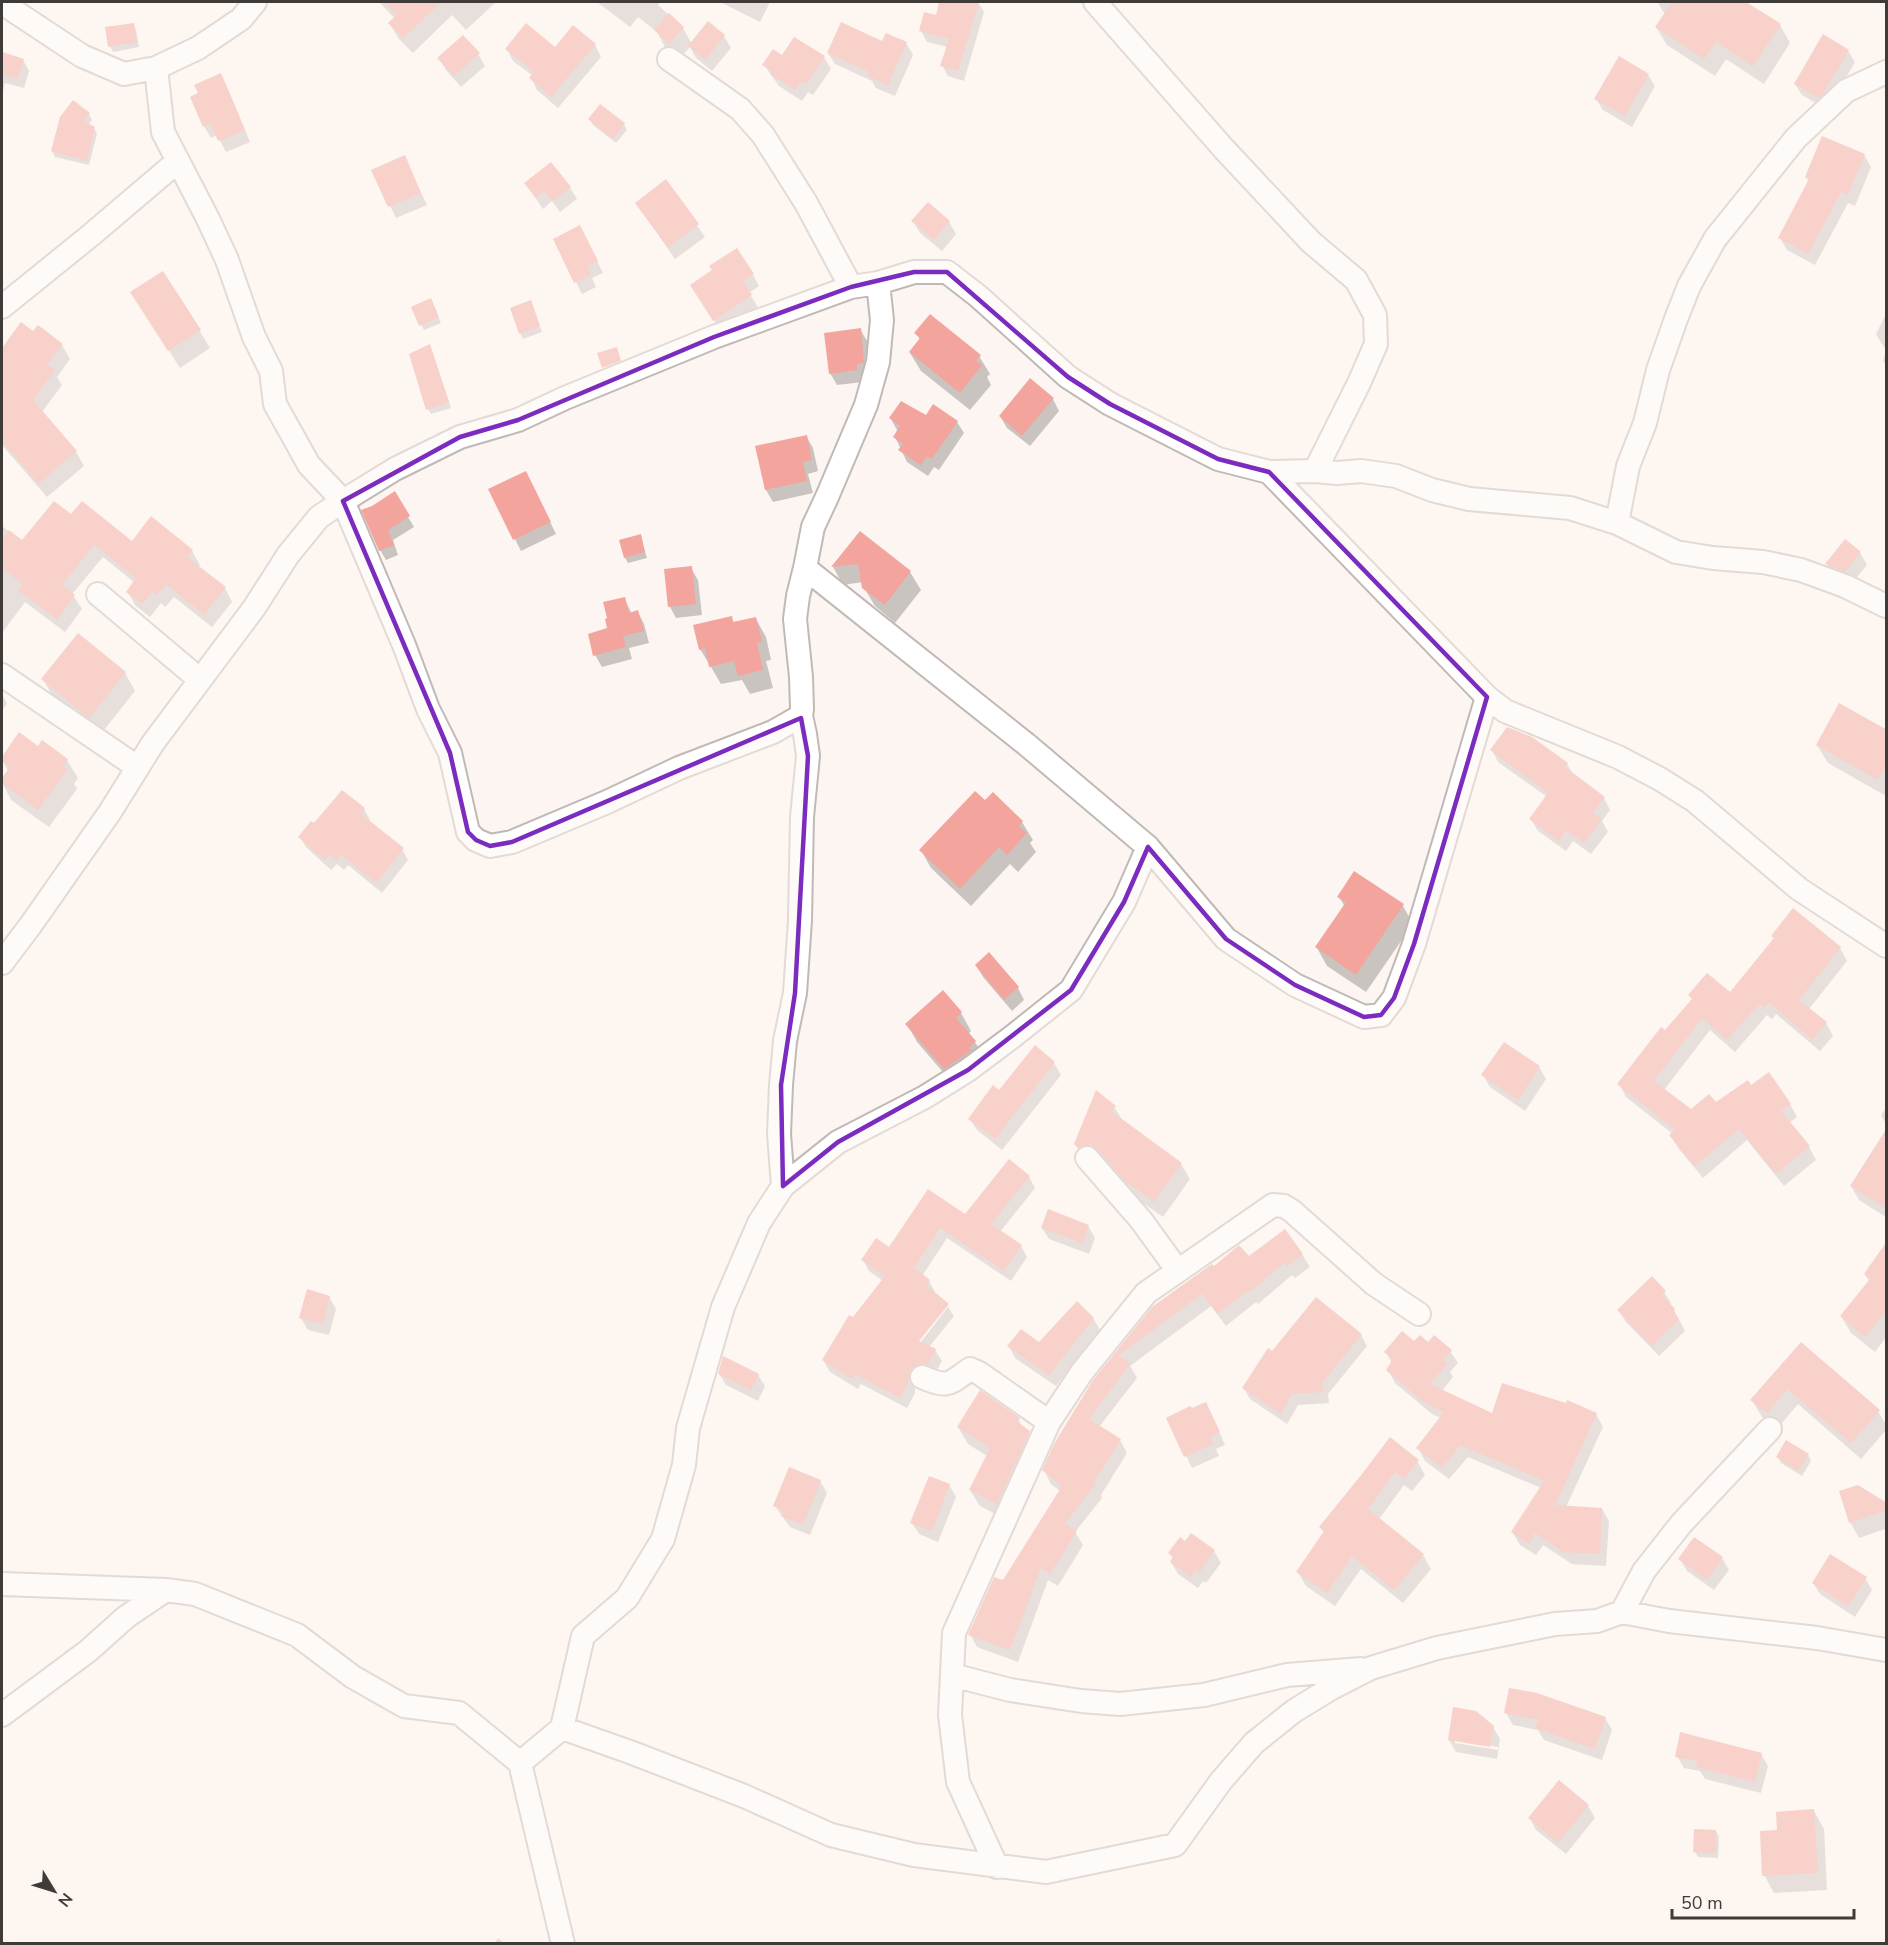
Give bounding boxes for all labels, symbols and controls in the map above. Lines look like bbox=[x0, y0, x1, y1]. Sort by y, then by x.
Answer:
north arrow bbox=[24, 1861, 84, 1921]
scale bar bbox=[1672, 1882, 1854, 1920]
text: N bbox=[53, 1888, 77, 1911]
text: 50 m bbox=[1681, 1891, 1723, 1915]

